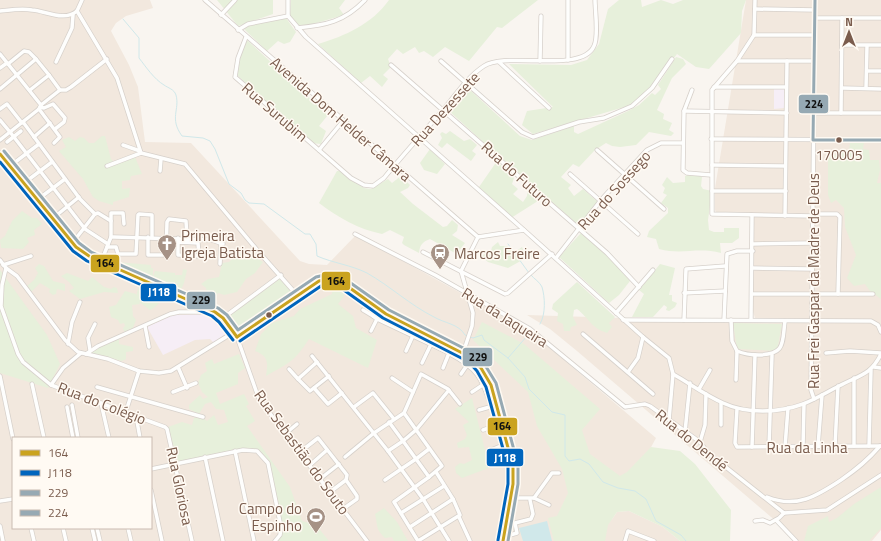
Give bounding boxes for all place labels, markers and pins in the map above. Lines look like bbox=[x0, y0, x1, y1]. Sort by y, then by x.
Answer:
marker: 170005 bbox=[834, 135, 844, 145]
place label: 170005 bbox=[815, 144, 863, 165]
place label: Primeira Igreja Batista bbox=[181, 224, 265, 264]
church icon: Primeira Igreja Batista bbox=[156, 233, 178, 261]
station icon: Marcos Freire bbox=[429, 242, 451, 270]
place label: Marcos Freire bbox=[454, 242, 540, 265]
unlabelled marker bbox=[264, 310, 274, 320]
place label: Campo do Espinho bbox=[239, 497, 302, 537]
sports icon: Campo do Espinho bbox=[305, 506, 327, 534]

